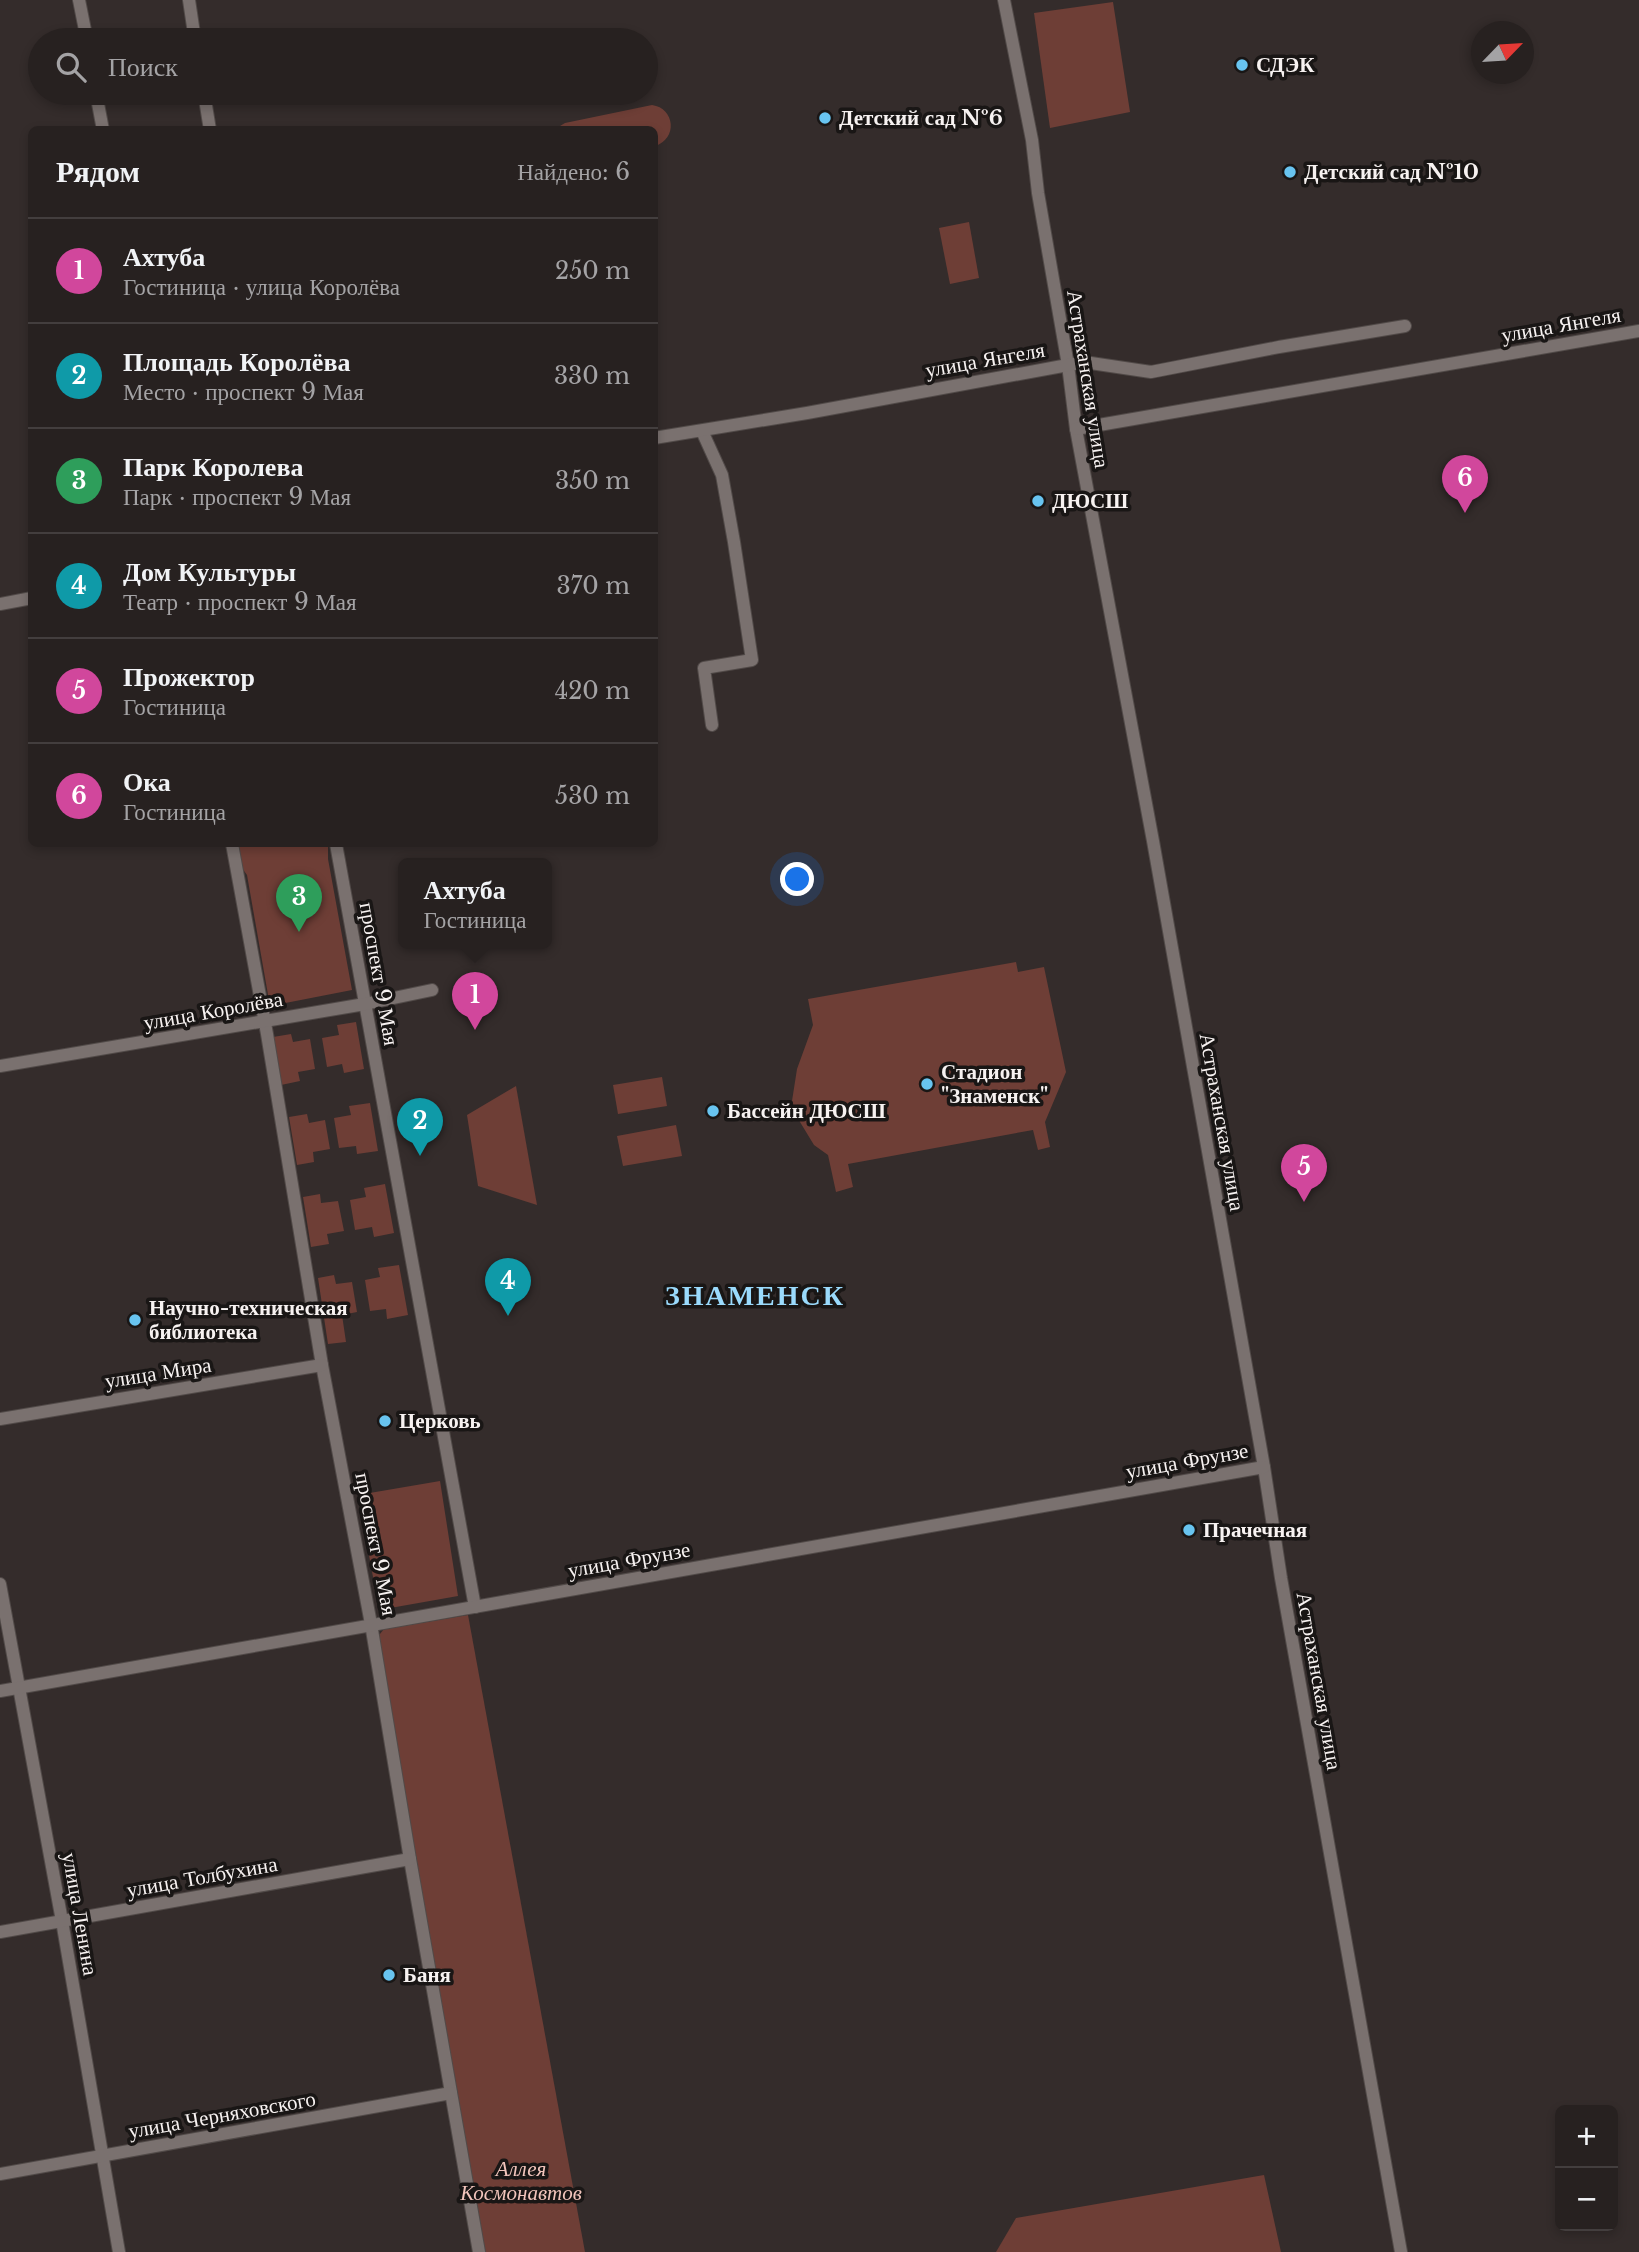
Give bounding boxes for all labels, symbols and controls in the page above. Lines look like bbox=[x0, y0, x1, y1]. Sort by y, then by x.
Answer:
north arrow bbox=[1471, 21, 1534, 84]
search box bbox=[28, 28, 658, 105]
icon: search bbox=[52, 48, 90, 86]
text: Поиск bbox=[108, 51, 178, 83]
place label: СДЭК bbox=[1256, 52, 1315, 78]
marker: СДЭК bbox=[1234, 57, 1250, 73]
place label: Детский сад №6 bbox=[839, 105, 1003, 131]
marker: Детский сад №6 bbox=[817, 110, 833, 126]
text: Рядом bbox=[56, 153, 140, 190]
text: Найдено: 6 bbox=[517, 158, 630, 186]
place label: Детский сад №10 bbox=[1304, 159, 1479, 185]
marker: Детский сад №10 bbox=[1282, 164, 1298, 180]
text: Ахтуба bbox=[123, 241, 205, 273]
text: 1 bbox=[74, 257, 84, 285]
text: 250 m bbox=[555, 257, 630, 285]
text: Гостиница · улица Королёва bbox=[123, 273, 400, 301]
street label: Астраханская улица bbox=[1061, 288, 1115, 471]
street label: улица Янгеля bbox=[1499, 302, 1623, 348]
street label: улица Янгеля bbox=[923, 337, 1047, 383]
text: Площадь Королёва bbox=[123, 346, 350, 378]
text: 2 bbox=[72, 362, 86, 390]
text: 330 m bbox=[554, 362, 630, 390]
text: Место · проспект 9 Мая bbox=[123, 378, 364, 406]
text: Парк Королева bbox=[123, 451, 303, 483]
pin: 6 bbox=[1442, 455, 1488, 513]
text: 3 bbox=[72, 467, 86, 495]
text: 350 m bbox=[555, 467, 630, 495]
text: Парк · проспект 9 Мая bbox=[123, 483, 351, 511]
place label: ДЮСШ bbox=[1052, 488, 1128, 514]
marker: ДЮСШ bbox=[1030, 493, 1046, 509]
text: Дом Культуры bbox=[123, 556, 296, 588]
text: 4 bbox=[71, 572, 87, 600]
text: 370 m bbox=[557, 572, 630, 600]
text: Театр · проспект 9 Мая bbox=[123, 588, 357, 616]
text: Прожектор bbox=[123, 661, 255, 693]
text: 5 bbox=[72, 677, 86, 705]
text: 420 m bbox=[555, 677, 630, 705]
text: Гостиница bbox=[123, 693, 226, 721]
text: Ока bbox=[123, 766, 171, 798]
text: 6 bbox=[71, 782, 87, 810]
text: 530 m bbox=[555, 782, 630, 810]
text: Гостиница bbox=[123, 798, 226, 826]
popup bbox=[398, 858, 552, 949]
your location bbox=[780, 862, 814, 896]
pin: 3 bbox=[276, 874, 322, 932]
text: Ахтуба bbox=[423, 874, 506, 906]
street label: проспект 9 Мая bbox=[354, 900, 404, 1048]
text: Гостиница bbox=[423, 906, 527, 934]
pin: 1 bbox=[452, 972, 498, 1030]
street label: улица Королёва bbox=[141, 986, 285, 1036]
street label: Астраханская улица bbox=[1194, 1031, 1251, 1214]
place label: Стадион "Знаменск" bbox=[941, 1059, 1048, 1109]
marker: Стадион "Знаменск" bbox=[919, 1076, 935, 1092]
pin: 2 bbox=[397, 1098, 443, 1156]
place label: Бассейн ДЮСШ bbox=[727, 1098, 886, 1124]
marker: Бассейн ДЮСШ bbox=[705, 1103, 721, 1119]
pin: 5 bbox=[1281, 1144, 1327, 1202]
pin: 4 bbox=[485, 1258, 531, 1316]
district label: ЗНАМЕНСК bbox=[665, 1278, 845, 1313]
place label: Научно-техническая библиотека bbox=[149, 1295, 348, 1345]
marker: Научно-техническая библиотека bbox=[127, 1312, 143, 1328]
street label: улица Мира bbox=[103, 1352, 214, 1394]
place label: Церковь bbox=[399, 1408, 481, 1434]
marker: Церковь bbox=[377, 1413, 393, 1429]
street label: улица Фрунзе bbox=[1124, 1437, 1250, 1485]
street label: проспект 9 Мая bbox=[349, 1470, 403, 1618]
place label: Прачечная bbox=[1203, 1517, 1307, 1543]
marker: Прачечная bbox=[1181, 1522, 1197, 1538]
street label: улица Фрунзе bbox=[566, 1536, 692, 1584]
street label: Астраханская улица bbox=[1291, 1590, 1348, 1773]
street label: улица Ленина bbox=[56, 1851, 104, 1978]
street label: улица Толбухина bbox=[125, 1851, 280, 1903]
place label: Баня bbox=[403, 1962, 451, 1988]
marker: Баня bbox=[381, 1967, 397, 1983]
street label: улица Черняховского bbox=[126, 2086, 318, 2144]
map controls bbox=[1555, 2105, 1618, 2231]
button: + bbox=[1555, 2105, 1618, 2168]
park label: Аллея Космонавтов bbox=[459, 2156, 582, 2206]
button: − bbox=[1555, 2168, 1618, 2231]

